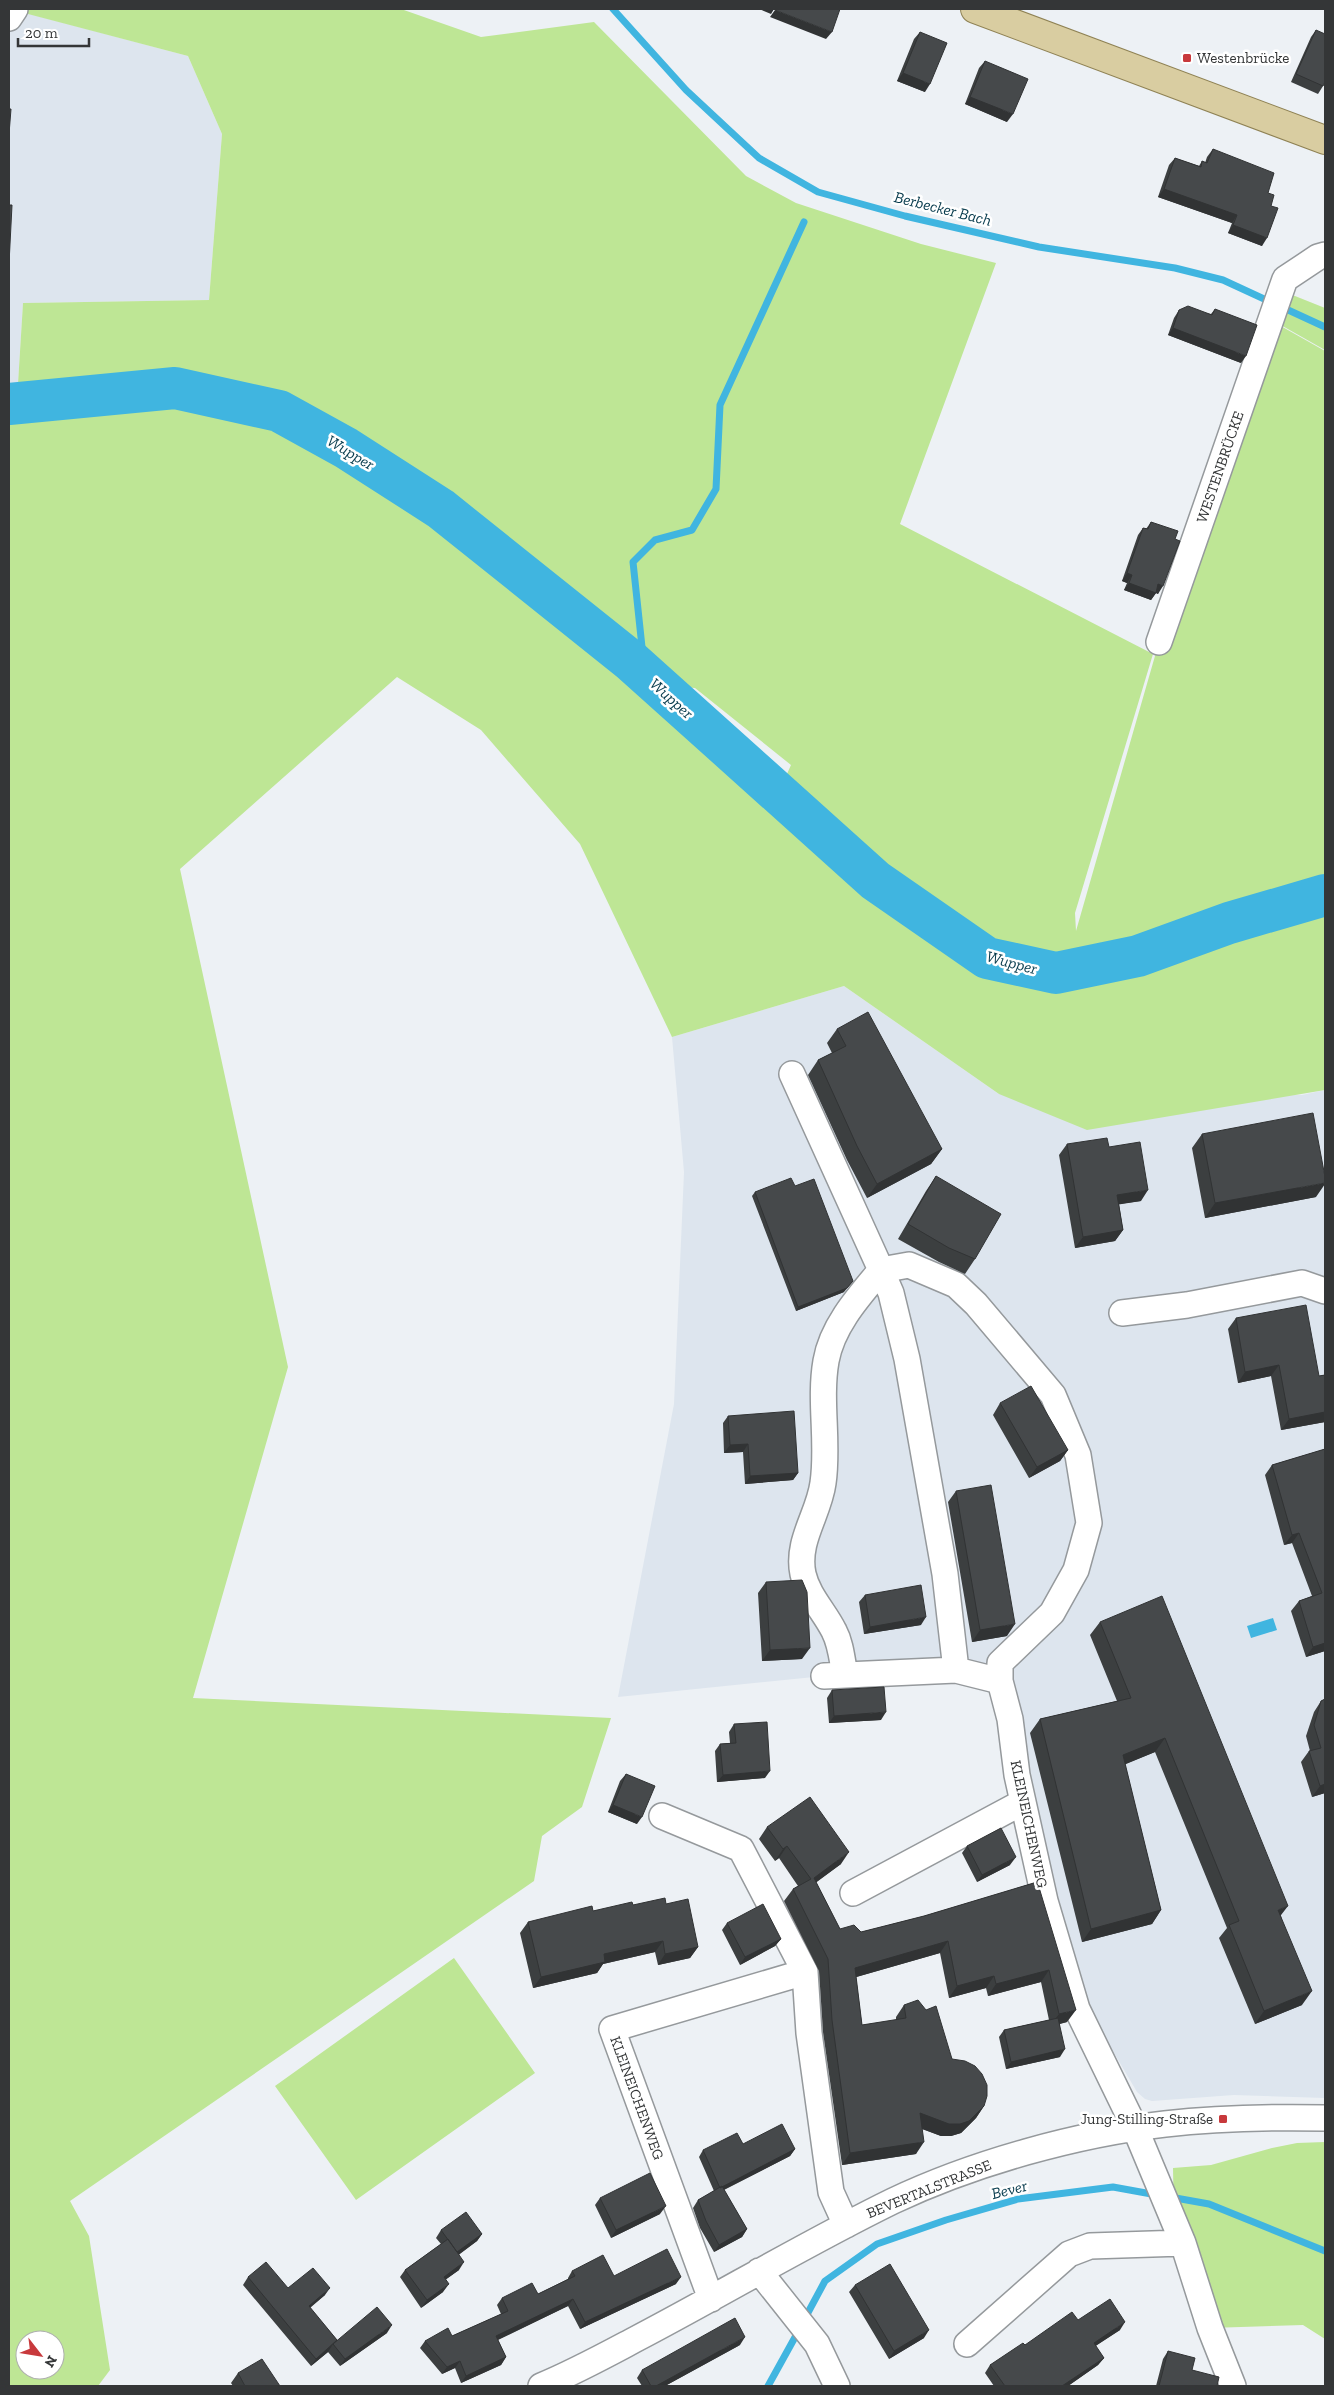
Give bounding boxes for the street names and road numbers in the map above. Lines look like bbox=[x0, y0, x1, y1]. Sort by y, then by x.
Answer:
street label: WESTENBRÜCKE bbox=[1192, 409, 1248, 525]
street label: KLEINEICHENWEG bbox=[1007, 1758, 1051, 1890]
street label: KLEINEICHENWEG bbox=[606, 2034, 668, 2162]
street label: BEVERTALSTRASSE bbox=[864, 2156, 994, 2222]

